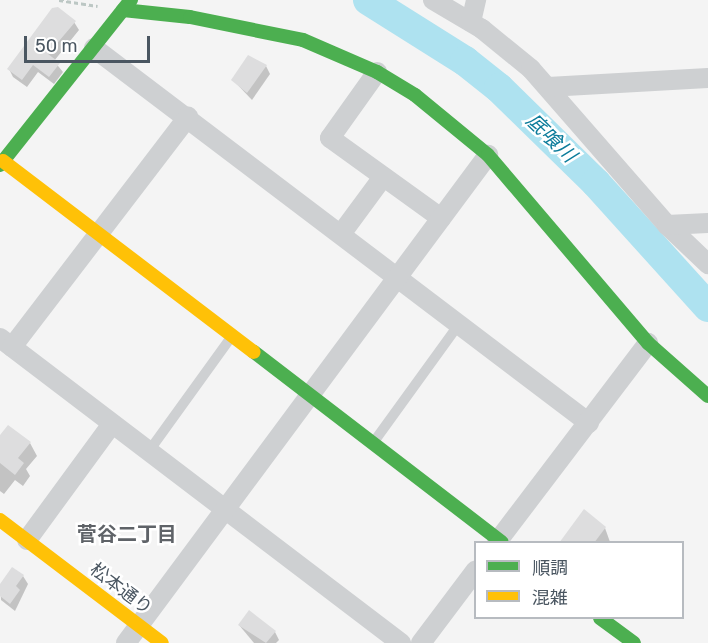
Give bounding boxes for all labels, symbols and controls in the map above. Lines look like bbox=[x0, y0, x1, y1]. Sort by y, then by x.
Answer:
scale bar bbox=[27, 24, 153, 62]
text: 50 m bbox=[35, 35, 78, 57]
water label: 底喰川 bbox=[521, 109, 581, 167]
district label: 菅谷二丁目 bbox=[77, 522, 177, 546]
legend bbox=[474, 541, 684, 619]
text: 順調 bbox=[532, 557, 568, 579]
street label: 松本通り bbox=[86, 559, 156, 619]
text: 混雑 bbox=[532, 587, 568, 609]

